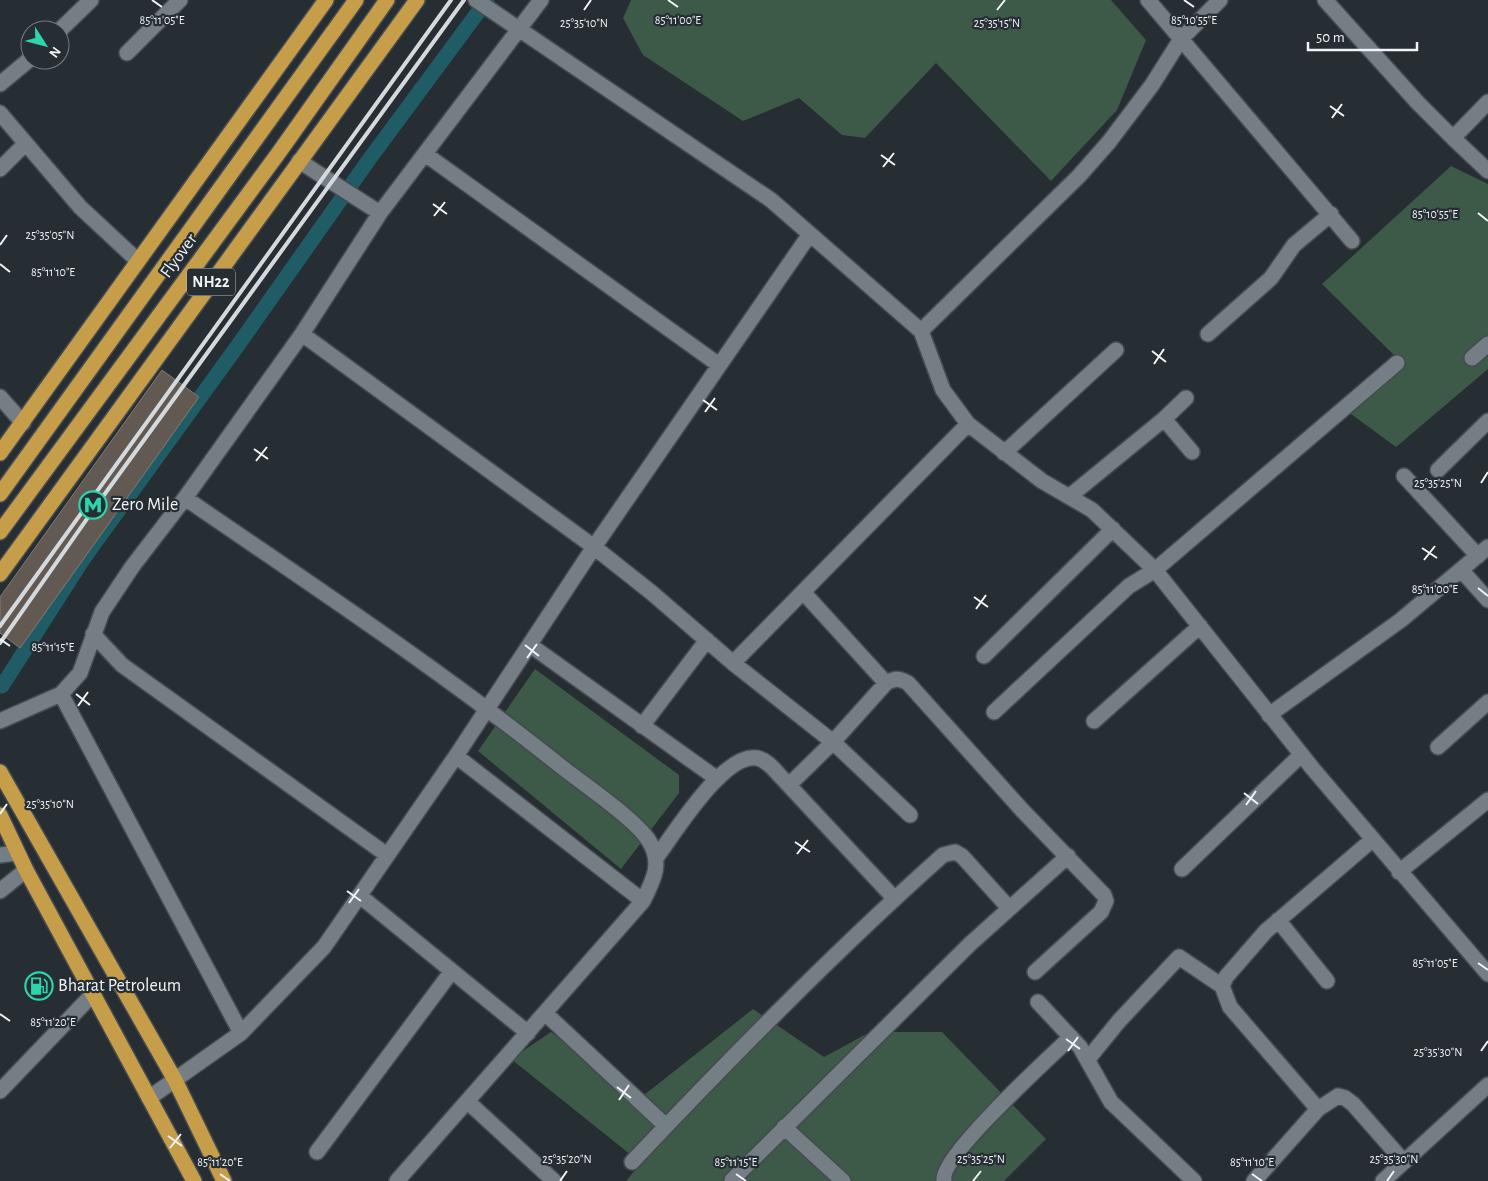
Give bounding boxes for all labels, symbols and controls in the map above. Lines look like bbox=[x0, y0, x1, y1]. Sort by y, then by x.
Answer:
text: 85°11'05"E bbox=[140, 14, 185, 26]
text: 85°11'00"E bbox=[655, 14, 701, 26]
text: 85°10'55"E bbox=[1171, 14, 1217, 26]
text: 25°35'10"N bbox=[560, 17, 608, 29]
text: 25°35'15"N bbox=[974, 17, 1020, 29]
north arrow bbox=[20, 20, 70, 70]
scale bar bbox=[1308, 20, 1417, 52]
text: 50 m bbox=[1316, 30, 1345, 45]
text: N bbox=[46, 44, 63, 60]
text: 85°10'55"E bbox=[1412, 208, 1458, 220]
text: 25°35'05"N bbox=[26, 229, 74, 241]
street label: Flyover bbox=[157, 230, 201, 281]
text: 85°11'10"E bbox=[31, 266, 75, 278]
road number: NH22 bbox=[187, 268, 235, 296]
text: 25°35'25"N bbox=[1414, 477, 1462, 489]
metro station icon: Zero Mile bbox=[78, 490, 108, 520]
place label: Zero Mile bbox=[112, 496, 178, 514]
text: 85°11'00"E bbox=[1412, 583, 1458, 595]
text: 85°11'15"E bbox=[32, 641, 75, 653]
text: 25°35'10"N bbox=[26, 798, 74, 810]
text: 85°11'05"E bbox=[1413, 957, 1458, 969]
fuel station icon: Bharat Petroleum bbox=[24, 971, 54, 1001]
place label: Bharat Petroleum bbox=[58, 977, 181, 995]
text: 85°11'20"E bbox=[30, 1016, 76, 1028]
text: 25°35'30"N bbox=[1414, 1046, 1462, 1058]
text: 25°35'20"N bbox=[542, 1153, 592, 1165]
text: 25°35'25"N bbox=[957, 1153, 1005, 1165]
text: 25°35'30"N bbox=[1370, 1153, 1418, 1165]
text: 85°11'20"E bbox=[197, 1156, 243, 1168]
text: 85°11'15"E bbox=[715, 1156, 758, 1168]
text: 85°11'10"E bbox=[1230, 1156, 1274, 1168]

